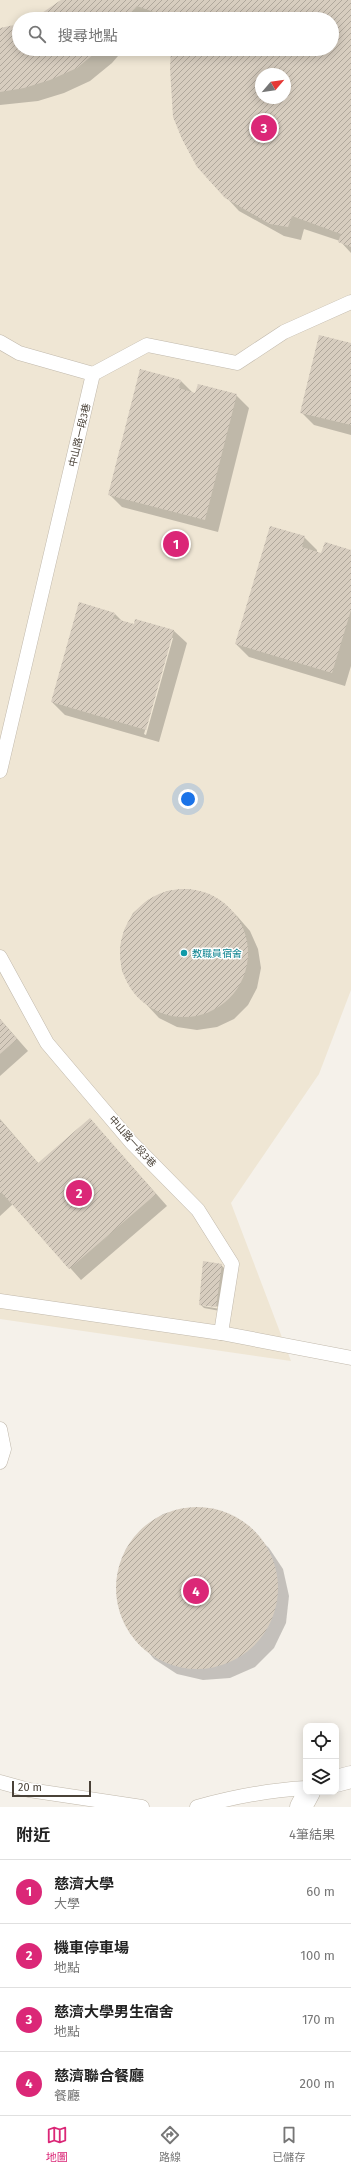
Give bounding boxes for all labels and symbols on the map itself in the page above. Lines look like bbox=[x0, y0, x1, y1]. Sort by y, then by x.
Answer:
north arrow bbox=[255, 68, 291, 104]
pin: 3 bbox=[251, 113, 277, 143]
street label: 中山路一段3巷 bbox=[67, 402, 93, 468]
pin: 1 bbox=[163, 529, 189, 559]
your location bbox=[178, 789, 198, 809]
marker: 教職員宿舍 bbox=[179, 948, 189, 958]
place label: 教職員宿舍 bbox=[192, 948, 242, 960]
street label: 中山路一段3巷 bbox=[106, 1114, 158, 1170]
pin: 2 bbox=[66, 1178, 92, 1208]
pin: 4 bbox=[183, 1576, 209, 1606]
scale bar bbox=[12, 1779, 91, 1798]

